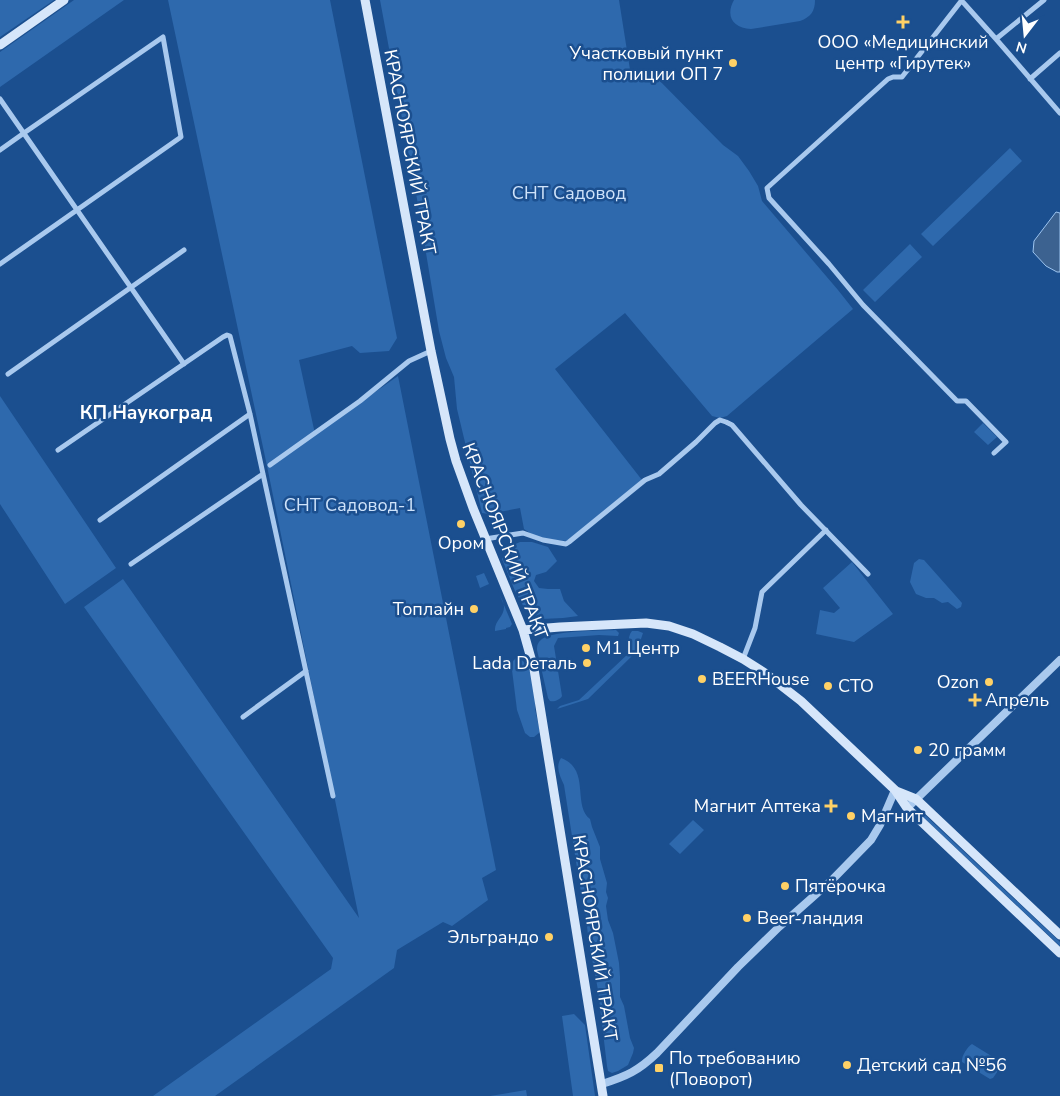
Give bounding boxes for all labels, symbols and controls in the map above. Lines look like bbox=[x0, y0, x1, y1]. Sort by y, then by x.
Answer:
north arrow bbox=[1000, 10, 1050, 60]
marker: ООО «Медицинский центр «Гирутек» bbox=[896, 15, 910, 29]
place label: ООО «Медицинский центр «Гирутек» bbox=[817, 30, 989, 75]
text: N bbox=[1014, 36, 1029, 58]
place label: Участковый пункт полиции ОП 7 bbox=[569, 41, 723, 86]
street label: КРАСНОЯРСКИЙ ТРАКТ bbox=[378, 47, 442, 257]
marker: Участковый пункт полиции ОП 7 bbox=[727, 57, 739, 69]
park label: СНТ Садовод bbox=[512, 181, 627, 205]
district label: КП Наукоград bbox=[80, 400, 213, 426]
street label: КРАСНОЯРСКИЙ ТРАКТ bbox=[456, 439, 554, 643]
park label: СНТ Садовод-1 bbox=[284, 493, 416, 517]
marker: Ором bbox=[455, 518, 467, 530]
place label: Ором bbox=[438, 531, 484, 555]
place label: Топлайн bbox=[393, 597, 464, 621]
marker: Топлайн bbox=[468, 603, 480, 615]
place label: М1 Центр bbox=[596, 636, 680, 660]
marker: М1 Центр bbox=[580, 642, 592, 654]
place label: Lada Dеталь bbox=[472, 651, 577, 675]
marker: Lada Dеталь bbox=[581, 657, 593, 669]
place label: BEERHouse bbox=[712, 667, 809, 691]
place label: Ozon bbox=[937, 670, 979, 694]
marker: BEERHouse bbox=[696, 673, 708, 685]
place label: СТО bbox=[838, 674, 874, 698]
marker: Ozon bbox=[983, 676, 995, 688]
marker: СТО bbox=[822, 680, 834, 692]
place label: Апрель bbox=[985, 688, 1049, 712]
marker: Апрель bbox=[969, 694, 981, 706]
place label: 20 грамм bbox=[928, 738, 1006, 762]
marker: 20 грамм bbox=[912, 744, 924, 756]
place label: Магнит Аптека bbox=[694, 794, 821, 818]
marker: Магнит Аптека bbox=[825, 800, 837, 812]
place label: Магнит bbox=[861, 804, 923, 828]
marker: Магнит bbox=[845, 810, 857, 822]
street label: КРАСНОЯРСКИЙ ТРАКТ bbox=[567, 833, 623, 1043]
place label: Пятёрочка bbox=[795, 874, 886, 898]
marker: Пятёрочка bbox=[779, 880, 791, 892]
place label: Beer-ландия bbox=[757, 906, 863, 930]
marker: Beer-ландия bbox=[741, 912, 753, 924]
place label: Эльграндо bbox=[447, 925, 539, 949]
marker: Эльграндо bbox=[543, 931, 555, 943]
place label: По требованию (Поворот) bbox=[669, 1046, 801, 1091]
place label: Детский сад №56 bbox=[857, 1053, 1007, 1077]
marker: Детский сад №56 bbox=[841, 1059, 853, 1071]
marker: По требованию (Поворот) bbox=[653, 1062, 665, 1074]

